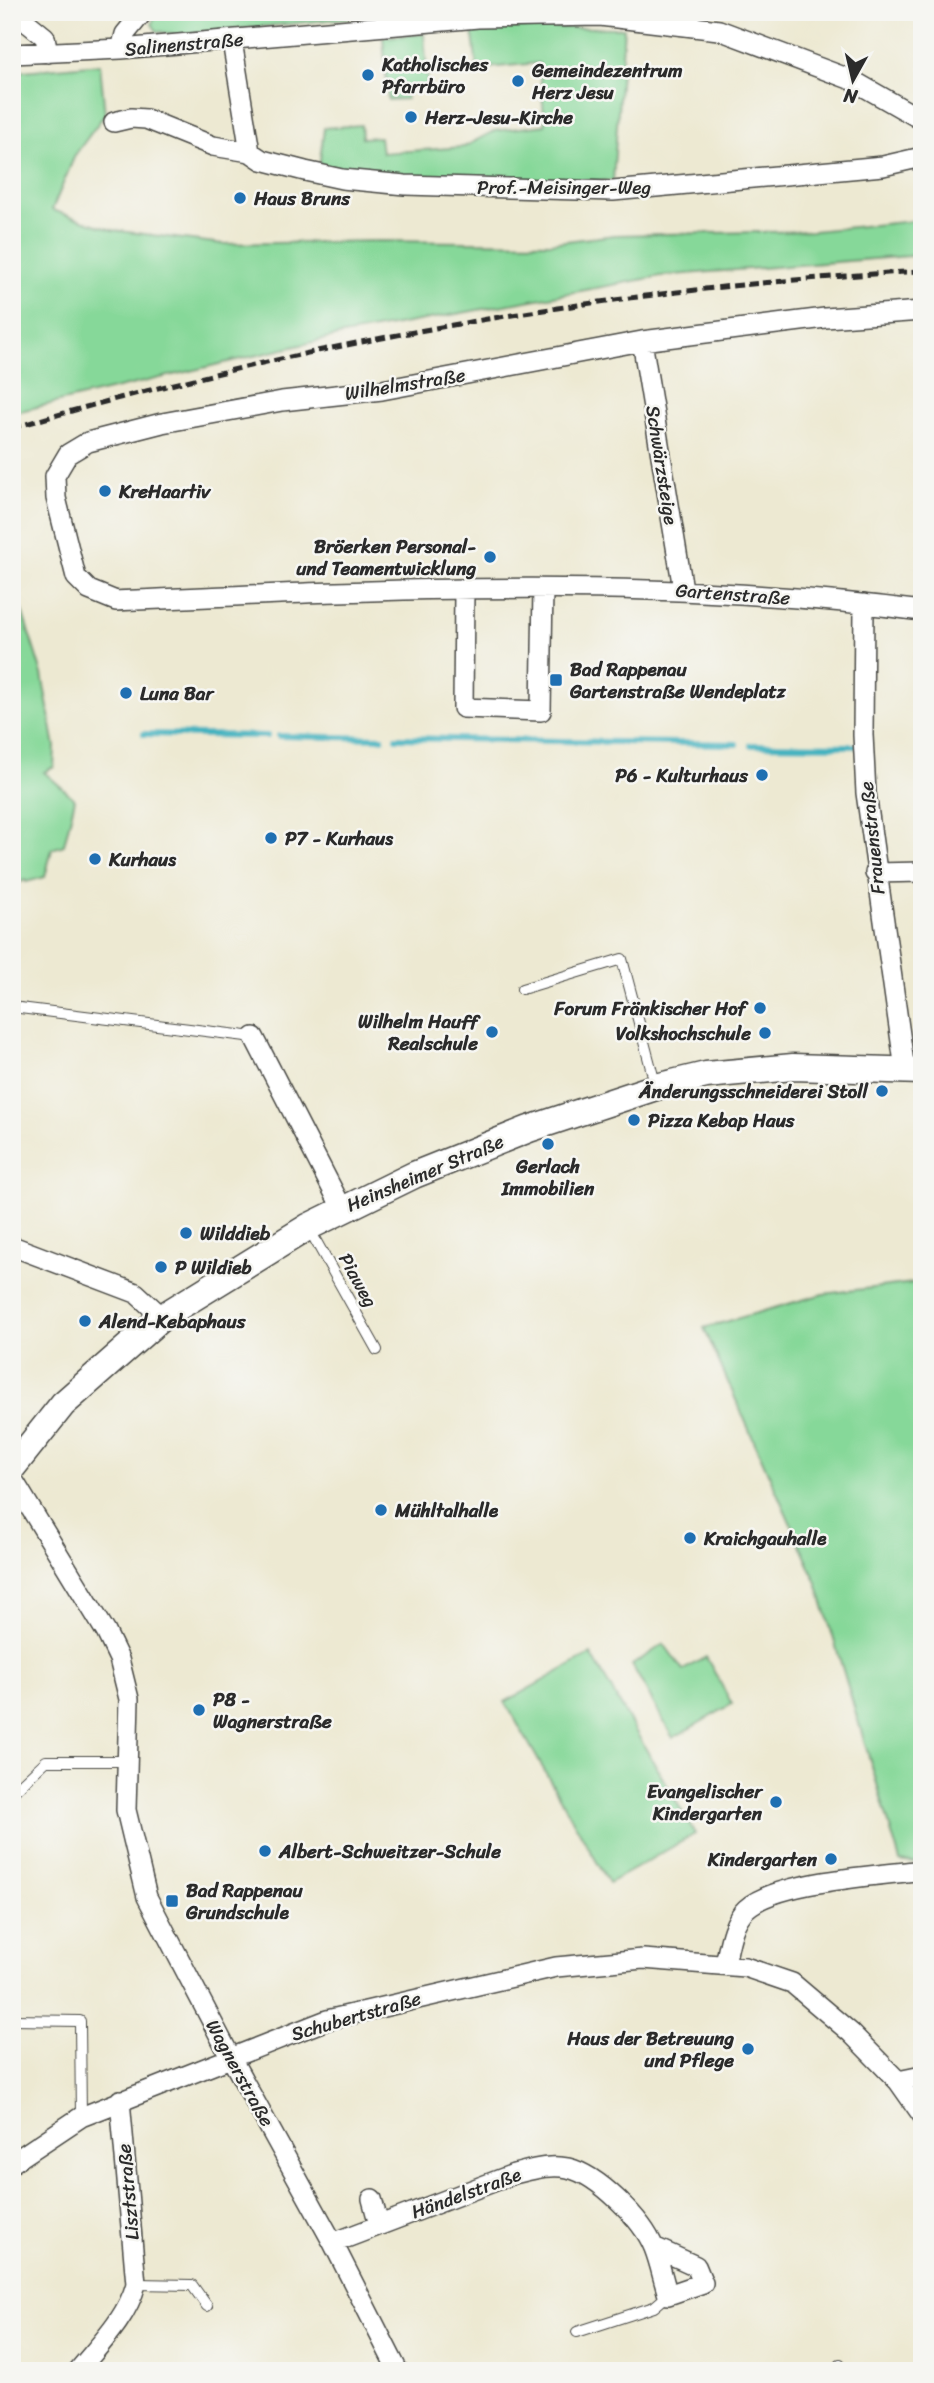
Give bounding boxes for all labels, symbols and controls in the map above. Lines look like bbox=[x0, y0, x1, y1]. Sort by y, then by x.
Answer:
street label: Salinenstraße bbox=[123, 22, 245, 66]
north arrow bbox=[818, 46, 888, 116]
place label: Katholisches Pfarrbüro bbox=[381, 48, 490, 103]
place label: Gemeindezentrum Herz Jesu bbox=[531, 54, 683, 109]
marker: Katholisches Pfarrbüro bbox=[360, 67, 376, 83]
marker: Gemeindezentrum Herz Jesu bbox=[510, 73, 526, 89]
text: N bbox=[841, 79, 861, 114]
place label: Herz-Jesu-Kirche bbox=[424, 101, 573, 134]
marker: Herz-Jesu-Kirche bbox=[403, 109, 419, 125]
street label: Prof.-Meisinger-Weg bbox=[477, 171, 651, 204]
place label: Haus Bruns bbox=[253, 182, 351, 215]
marker: Haus Bruns bbox=[232, 190, 248, 206]
street label: Wilhelmstraße bbox=[342, 358, 468, 410]
street label: Schwärzsteige bbox=[636, 403, 688, 527]
place label: KreHaartiv bbox=[118, 475, 211, 508]
marker: KreHaartiv bbox=[97, 483, 113, 499]
place label: Bröerken Personal- und Teamentwicklung bbox=[296, 530, 476, 585]
marker: Bröerken Personal- und Teamentwicklung bbox=[482, 549, 498, 565]
street label: Gartenstraße bbox=[675, 574, 792, 614]
place label: Bad Rappenau Gartenstraße Wendeplatz bbox=[569, 653, 787, 708]
marker: Bad Rappenau Gartenstraße Wendeplatz bbox=[548, 672, 564, 688]
place label: Luna Bar bbox=[140, 677, 215, 710]
marker: Luna Bar bbox=[118, 685, 134, 701]
place label: P6 - Kulturhaus bbox=[615, 759, 749, 792]
marker: P6 - Kulturhaus bbox=[754, 767, 770, 783]
street label: Frauenstraße bbox=[850, 780, 894, 896]
place label: P7 - Kurhaus bbox=[285, 822, 394, 855]
marker: P7 - Kurhaus bbox=[263, 830, 279, 846]
place label: Kurhaus bbox=[108, 843, 177, 876]
marker: Kurhaus bbox=[87, 851, 103, 867]
place label: Forum Fränkischer Hof bbox=[553, 992, 750, 1025]
marker: Forum Fränkischer Hof bbox=[752, 1000, 768, 1016]
place label: Wilhelm Hauff Realschule bbox=[358, 1005, 481, 1060]
place label: Volkshochschule bbox=[616, 1017, 751, 1050]
marker: Wilhelm Hauff Realschule bbox=[484, 1024, 500, 1040]
marker: Volkshochschule bbox=[757, 1025, 773, 1041]
place label: Änderungsschneiderei Stoll bbox=[638, 1075, 869, 1108]
marker: Änderungsschneiderei Stoll bbox=[874, 1083, 890, 1099]
place label: Pizza Kebap Haus bbox=[648, 1104, 796, 1137]
marker: Pizza Kebap Haus bbox=[626, 1112, 642, 1128]
street label: Heinsheimer Straße bbox=[341, 1125, 509, 1221]
marker: Gerlach Immobilien bbox=[540, 1136, 556, 1152]
place label: Gerlach Immobilien bbox=[501, 1150, 595, 1205]
place label: Wilddieb bbox=[200, 1217, 271, 1250]
marker: Wilddieb bbox=[178, 1225, 194, 1241]
street label: Piaweg bbox=[329, 1247, 387, 1314]
place label: P Wildieb bbox=[175, 1251, 252, 1284]
marker: P Wildieb bbox=[153, 1259, 169, 1275]
place label: Alend-Kebaphaus bbox=[98, 1305, 247, 1338]
marker: Alend-Kebaphaus bbox=[77, 1313, 93, 1329]
place label: Mühltalhalle bbox=[394, 1494, 499, 1527]
marker: Mühltalhalle bbox=[373, 1502, 389, 1518]
place label: Kraichgauhalle bbox=[703, 1522, 827, 1555]
marker: Kraichgauhalle bbox=[682, 1530, 698, 1546]
place label: P8 - Wagnerstraße bbox=[213, 1683, 332, 1738]
marker: P8 - Wagnerstraße bbox=[191, 1702, 207, 1718]
place label: Evangelischer Kindergarten bbox=[647, 1775, 764, 1830]
marker: Evangelischer Kindergarten bbox=[768, 1794, 784, 1810]
place label: Albert-Schweitzer-Schule bbox=[278, 1835, 501, 1868]
marker: Albert-Schweitzer-Schule bbox=[257, 1843, 273, 1859]
place label: Kindergarten bbox=[707, 1843, 818, 1876]
marker: Kindergarten bbox=[823, 1851, 839, 1867]
place label: Bad Rappenau Grundschule bbox=[185, 1874, 304, 1929]
marker: Bad Rappenau Grundschule bbox=[164, 1893, 180, 1909]
street label: Schubertstraße bbox=[287, 1982, 425, 2050]
street label: Wagnerstraße bbox=[197, 2013, 283, 2133]
place label: Haus der Betreuung und Pflege bbox=[566, 2022, 734, 2077]
marker: Haus der Betreuung und Pflege bbox=[740, 2041, 756, 2057]
street label: Lisztstraße bbox=[107, 2142, 149, 2242]
street label: Händelstraße bbox=[406, 2158, 526, 2228]

